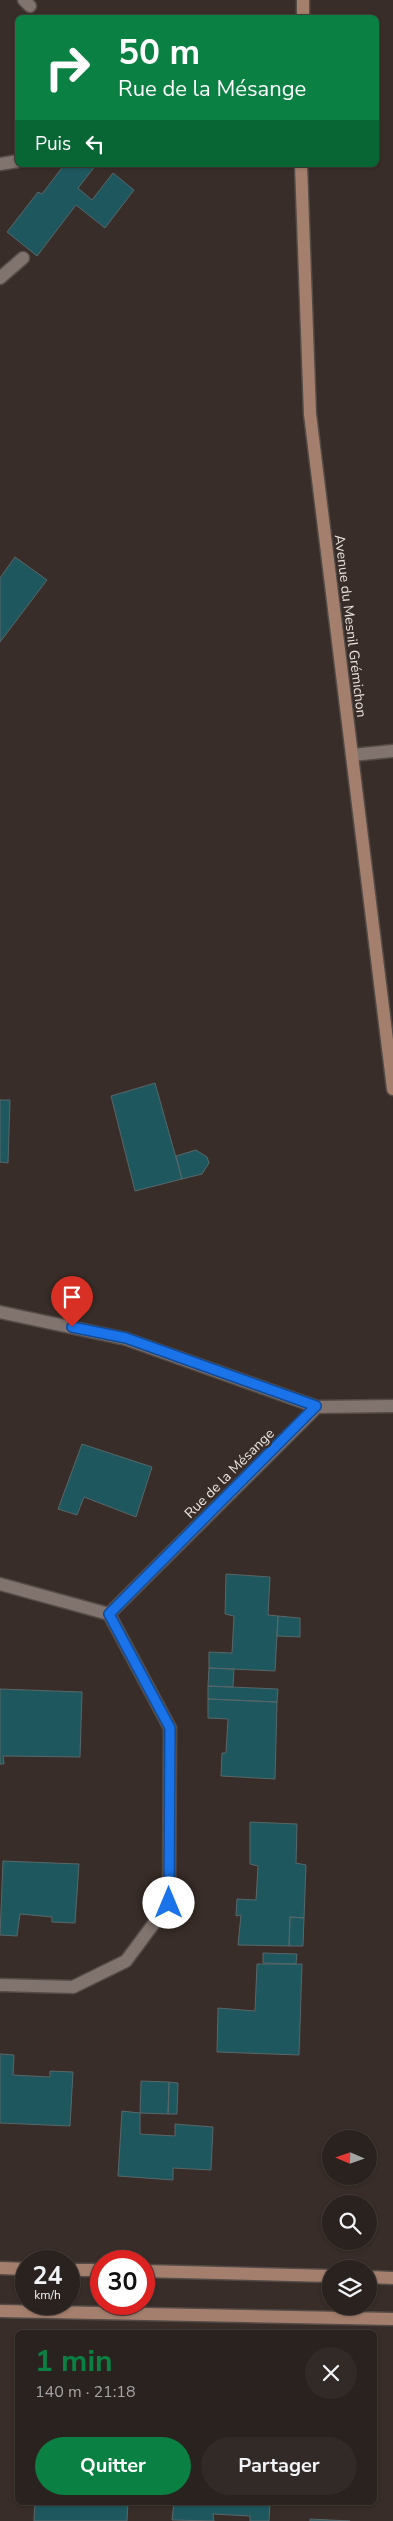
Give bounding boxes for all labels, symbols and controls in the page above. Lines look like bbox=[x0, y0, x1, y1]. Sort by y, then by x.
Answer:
text: 50 m bbox=[118, 29, 200, 76]
icon: right bbox=[35, 35, 100, 100]
text: Rue de la Mésange bbox=[118, 74, 306, 104]
icon: left bbox=[81, 130, 109, 158]
text: Puis bbox=[35, 131, 71, 157]
street label: Avenue du Mesnil Grémichon bbox=[330, 534, 371, 718]
pin bbox=[51, 1276, 93, 1327]
icon: arrive bbox=[58, 1283, 86, 1311]
street label: Rue de la Mésange bbox=[180, 1424, 278, 1522]
position arrow bbox=[142, 1876, 194, 1928]
north arrow bbox=[322, 2130, 378, 2185]
map controls bbox=[322, 2130, 377, 2315]
button: search bbox=[322, 2195, 377, 2250]
speed limit sign: 30 bbox=[90, 2250, 155, 2315]
text: 24 bbox=[32, 2259, 63, 2293]
button: layers bbox=[322, 2260, 377, 2315]
text: km/h bbox=[34, 2287, 61, 2303]
text: 1 min bbox=[35, 2341, 113, 2382]
button: close bbox=[305, 2347, 357, 2399]
text: 140 m · 21:18 bbox=[35, 2381, 136, 2403]
button: Quitter bbox=[35, 2437, 191, 2495]
button: Partager bbox=[201, 2437, 357, 2495]

